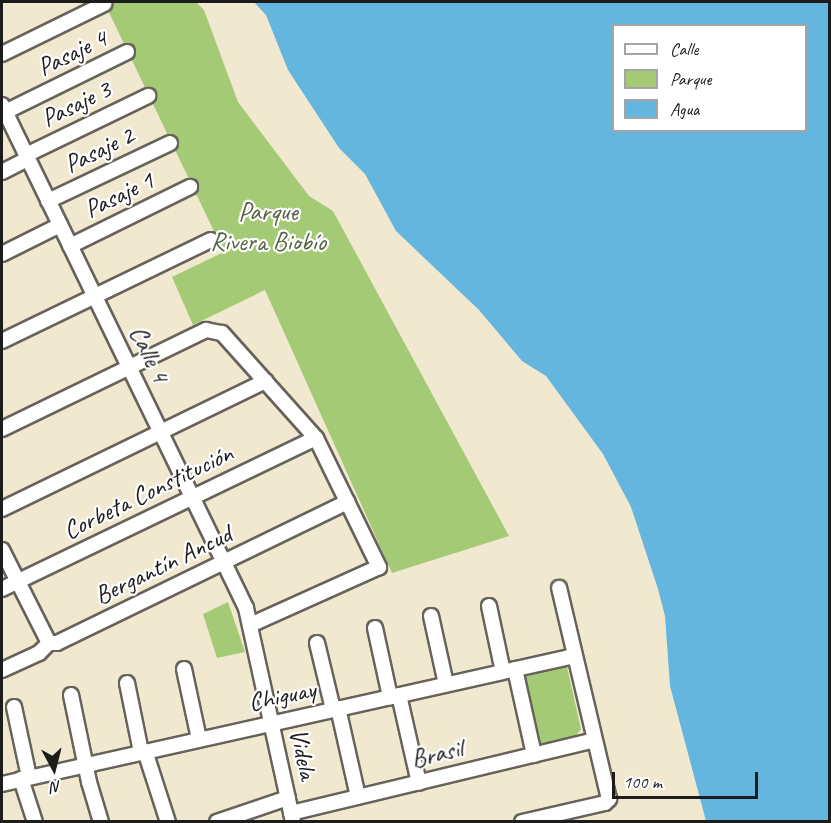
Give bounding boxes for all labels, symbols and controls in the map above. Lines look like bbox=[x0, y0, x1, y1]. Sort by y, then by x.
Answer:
street label: Pasaje 4 bbox=[32, 23, 112, 83]
legend bbox=[612, 24, 807, 132]
text: Calle bbox=[670, 38, 698, 60]
text: Parque bbox=[670, 68, 711, 90]
street label: Pasaje 3 bbox=[36, 74, 116, 134]
text: Agua bbox=[670, 98, 699, 120]
street label: Pasaje 2 bbox=[59, 120, 139, 180]
street label: Pasaje 1 bbox=[79, 165, 159, 225]
park label: Parque Rivera Biobío bbox=[210, 196, 326, 258]
street label: Calle 4 bbox=[122, 321, 176, 387]
street label: Corbeta Constitución bbox=[58, 437, 238, 547]
street label: Bergantín Ancud bbox=[90, 519, 236, 611]
street label: Chiguay bbox=[246, 674, 318, 718]
street label: Videla bbox=[282, 726, 324, 782]
street label: Brasil bbox=[408, 733, 466, 775]
north arrow bbox=[24, 739, 84, 799]
scale bar bbox=[615, 760, 760, 798]
text: 100 m bbox=[623, 771, 662, 793]
text: N bbox=[50, 776, 62, 797]

